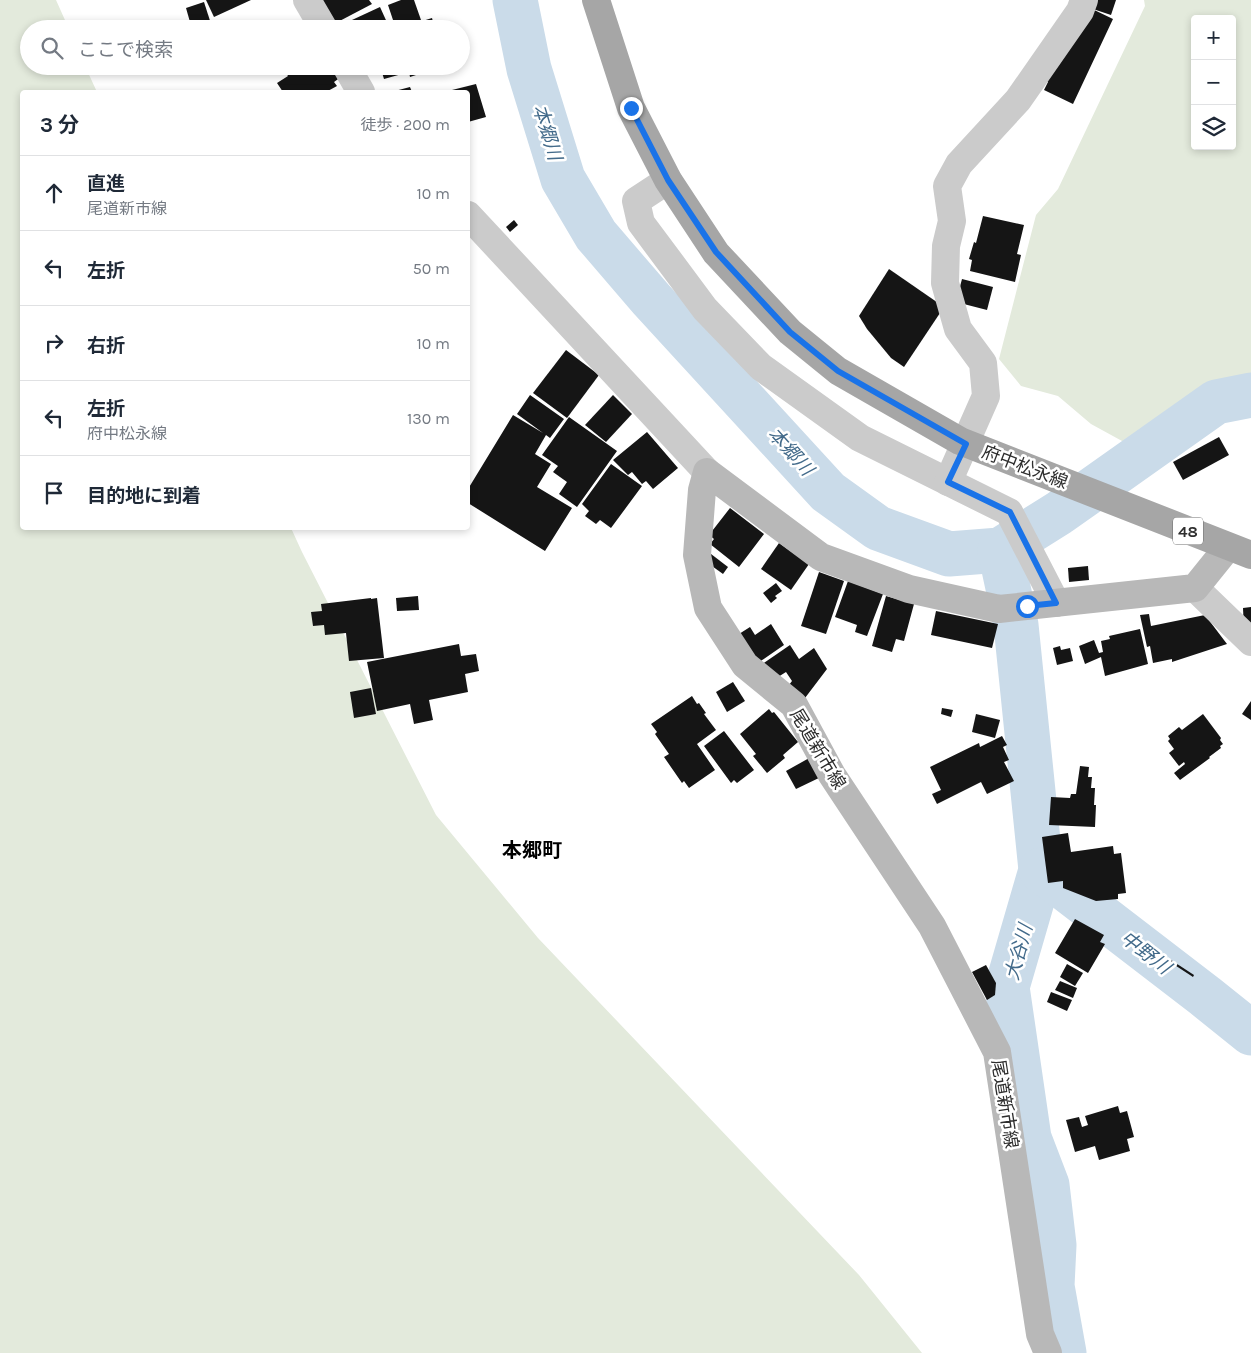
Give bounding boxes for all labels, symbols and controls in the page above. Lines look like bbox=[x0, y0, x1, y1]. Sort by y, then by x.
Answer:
map controls bbox=[1191, 15, 1236, 150]
button: + bbox=[1191, 15, 1236, 60]
search box bbox=[20, 20, 470, 75]
icon: search bbox=[38, 34, 66, 62]
text: ここで検索 bbox=[78, 39, 173, 61]
button: − bbox=[1191, 60, 1236, 105]
route end bbox=[620, 97, 643, 120]
water label: 本郷川 bbox=[528, 102, 566, 165]
button: layers bbox=[1191, 105, 1236, 150]
text: 3 分 bbox=[40, 113, 79, 137]
text: 徒歩 · 200 m bbox=[361, 115, 450, 134]
text: 直進 bbox=[87, 173, 125, 195]
icon: ahead bbox=[40, 179, 68, 207]
text: 10 m bbox=[416, 184, 450, 203]
text: 尾道新市線 bbox=[87, 199, 167, 218]
icon: left bbox=[40, 254, 68, 282]
text: 50 m bbox=[413, 259, 450, 278]
text: 左折 bbox=[87, 260, 125, 282]
icon: right bbox=[40, 329, 68, 357]
text: 10 m bbox=[416, 334, 450, 353]
text: 右折 bbox=[87, 335, 125, 357]
text: 左折 bbox=[87, 398, 125, 420]
icon: left bbox=[40, 404, 68, 432]
text: 130 m bbox=[407, 409, 450, 428]
water label: 本郷川 bbox=[763, 423, 819, 482]
text: 府中松永線 bbox=[87, 424, 167, 443]
street label: 府中松永線 bbox=[979, 441, 1071, 493]
icon: arrive bbox=[40, 479, 68, 507]
text: 目的地に到着 bbox=[87, 485, 201, 507]
road number: 48 bbox=[1173, 518, 1203, 544]
route start bbox=[1016, 595, 1039, 618]
street label: 尾道新市線 bbox=[785, 705, 851, 793]
district label: 本郷町 bbox=[502, 839, 562, 862]
water label: 大谷川 bbox=[1001, 920, 1037, 983]
water label: 中野川 bbox=[1116, 927, 1176, 980]
street label: 尾道新市線 bbox=[987, 1058, 1023, 1150]

